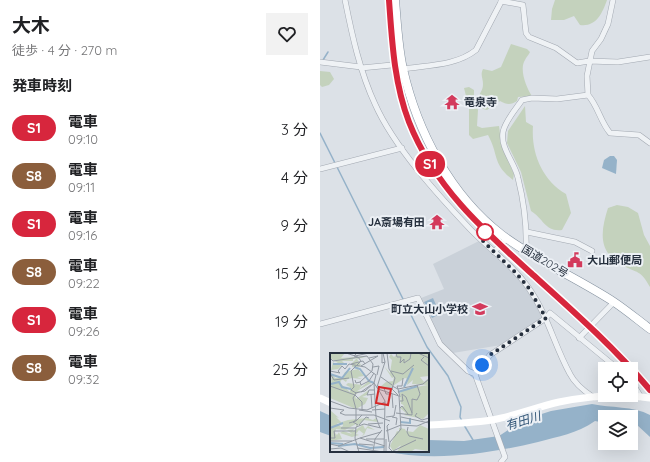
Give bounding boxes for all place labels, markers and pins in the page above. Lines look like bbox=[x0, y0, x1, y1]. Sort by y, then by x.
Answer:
temple icon: 竜泉寺 bbox=[443, 93, 461, 111]
place label: 竜泉寺 bbox=[464, 95, 497, 109]
temple icon: JA斎場有田 bbox=[428, 213, 446, 231]
place label: JA斎場有田 bbox=[368, 215, 425, 229]
unlabelled marker bbox=[476, 223, 494, 241]
public building icon: 大山郵便局 bbox=[566, 251, 584, 269]
place label: 大山郵便局 bbox=[587, 253, 642, 267]
school or university icon: 町立大山小学校 bbox=[471, 300, 489, 318]
place label: 町立大山小学校 bbox=[391, 302, 468, 316]

